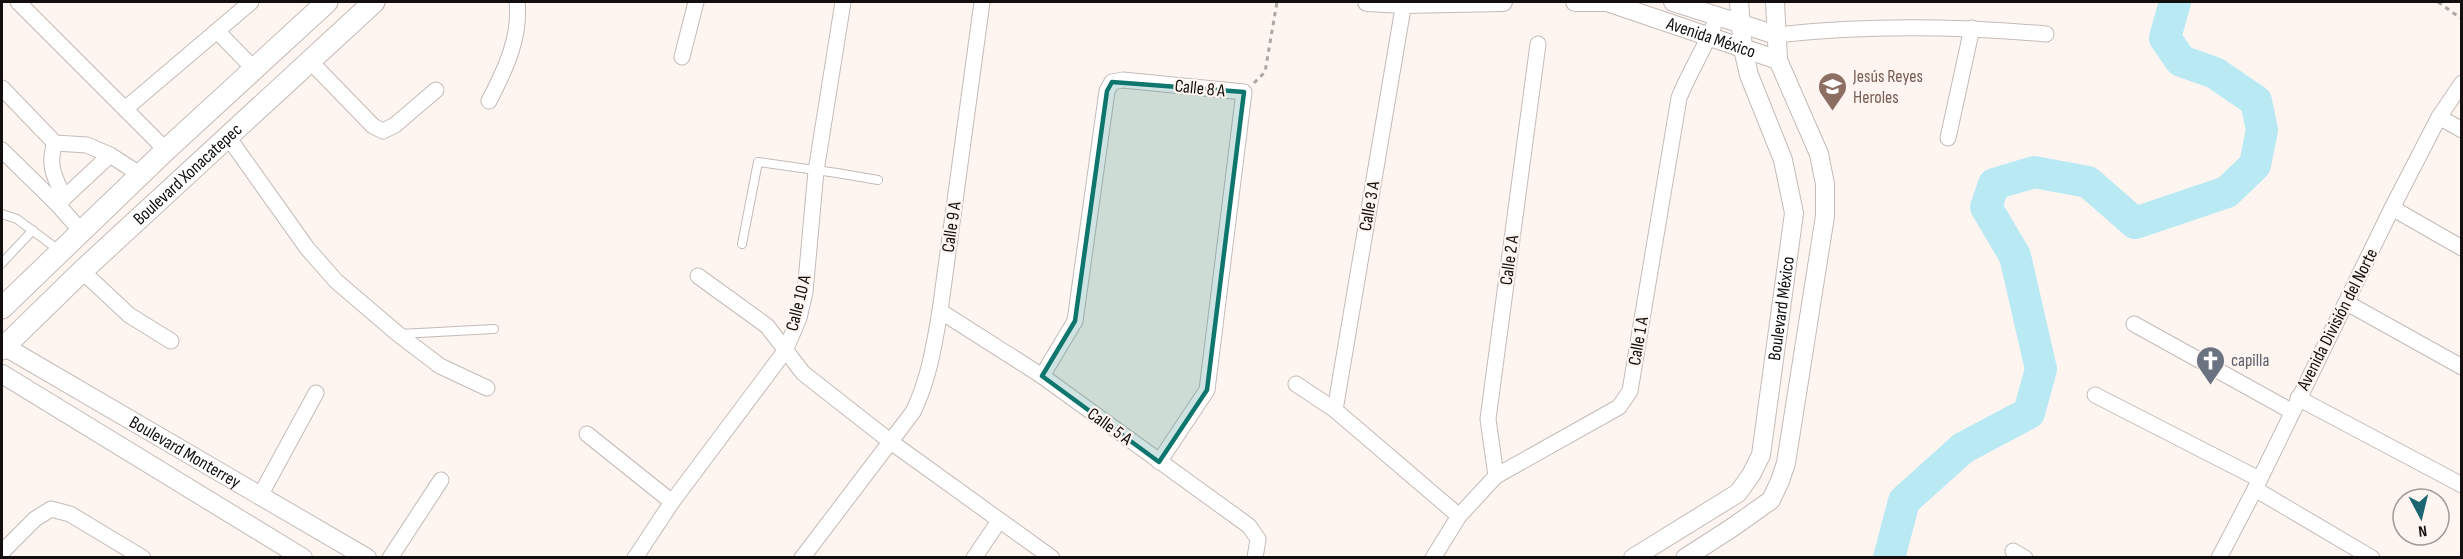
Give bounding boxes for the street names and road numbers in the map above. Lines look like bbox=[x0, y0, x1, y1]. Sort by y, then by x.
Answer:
street label: Avenida México bbox=[1663, 13, 1758, 63]
street label: Calle 8 A bbox=[1174, 75, 1226, 102]
street label: Boulevard Xonacatepec bbox=[129, 119, 246, 230]
street label: Calle 3 A bbox=[1355, 179, 1384, 233]
street label: Calle 9 A bbox=[938, 200, 965, 254]
street label: Calle 2 A bbox=[1496, 233, 1523, 286]
street label: Avenida División del Norte bbox=[2292, 245, 2382, 394]
street label: Boulevard México bbox=[1764, 255, 1799, 362]
street label: Calle 10 A bbox=[781, 273, 816, 333]
street label: Calle 1 A bbox=[1624, 315, 1653, 367]
street label: Calle 5 A bbox=[1083, 403, 1136, 450]
street label: Boulevard Monterrey bbox=[125, 412, 244, 493]

